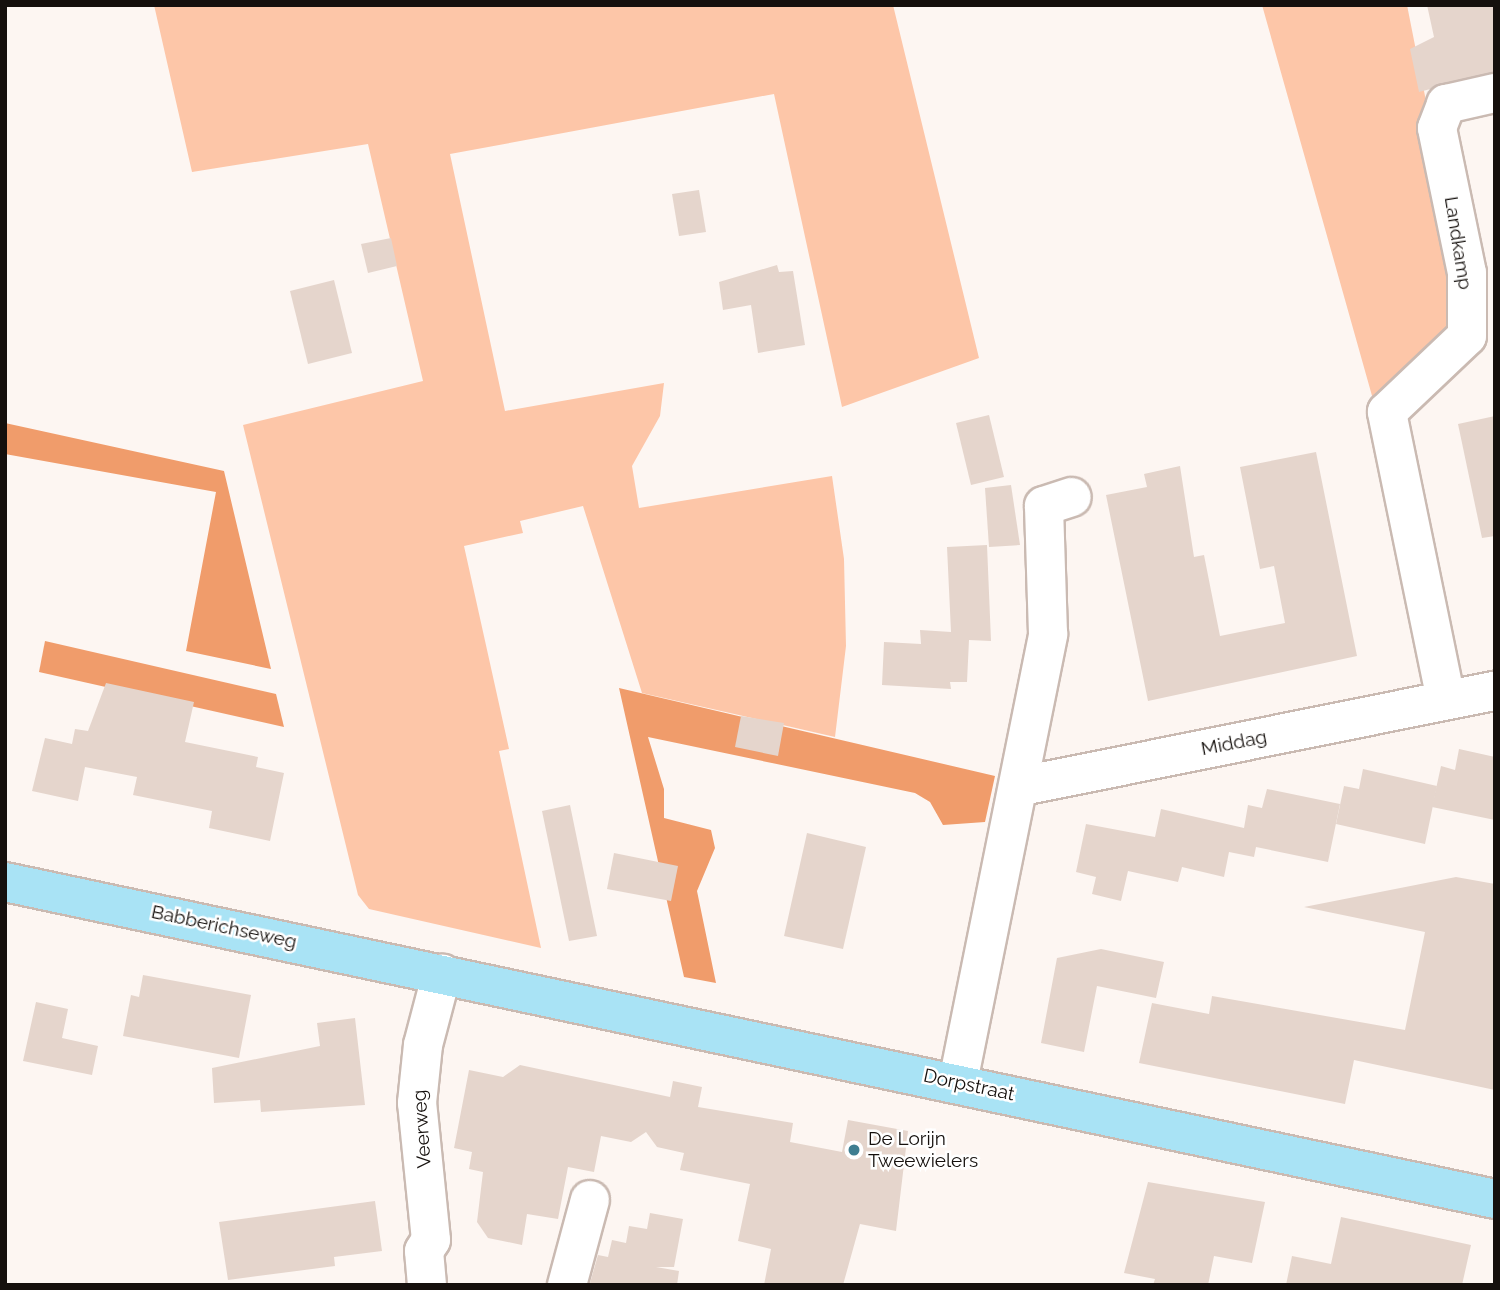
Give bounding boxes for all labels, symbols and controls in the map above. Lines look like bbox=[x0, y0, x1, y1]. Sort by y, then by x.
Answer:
street label: Landkamp bbox=[1439, 195, 1477, 291]
street label: Middag bbox=[1199, 725, 1269, 761]
street label: Babberichseweg bbox=[149, 900, 299, 954]
street label: Dorpstraat bbox=[921, 1064, 1017, 1106]
street label: Veerweg bbox=[408, 1089, 436, 1169]
place label: De Lorijn Tweewielers bbox=[868, 1128, 978, 1172]
marker: De Lorijn Tweewielers bbox=[846, 1142, 862, 1158]

